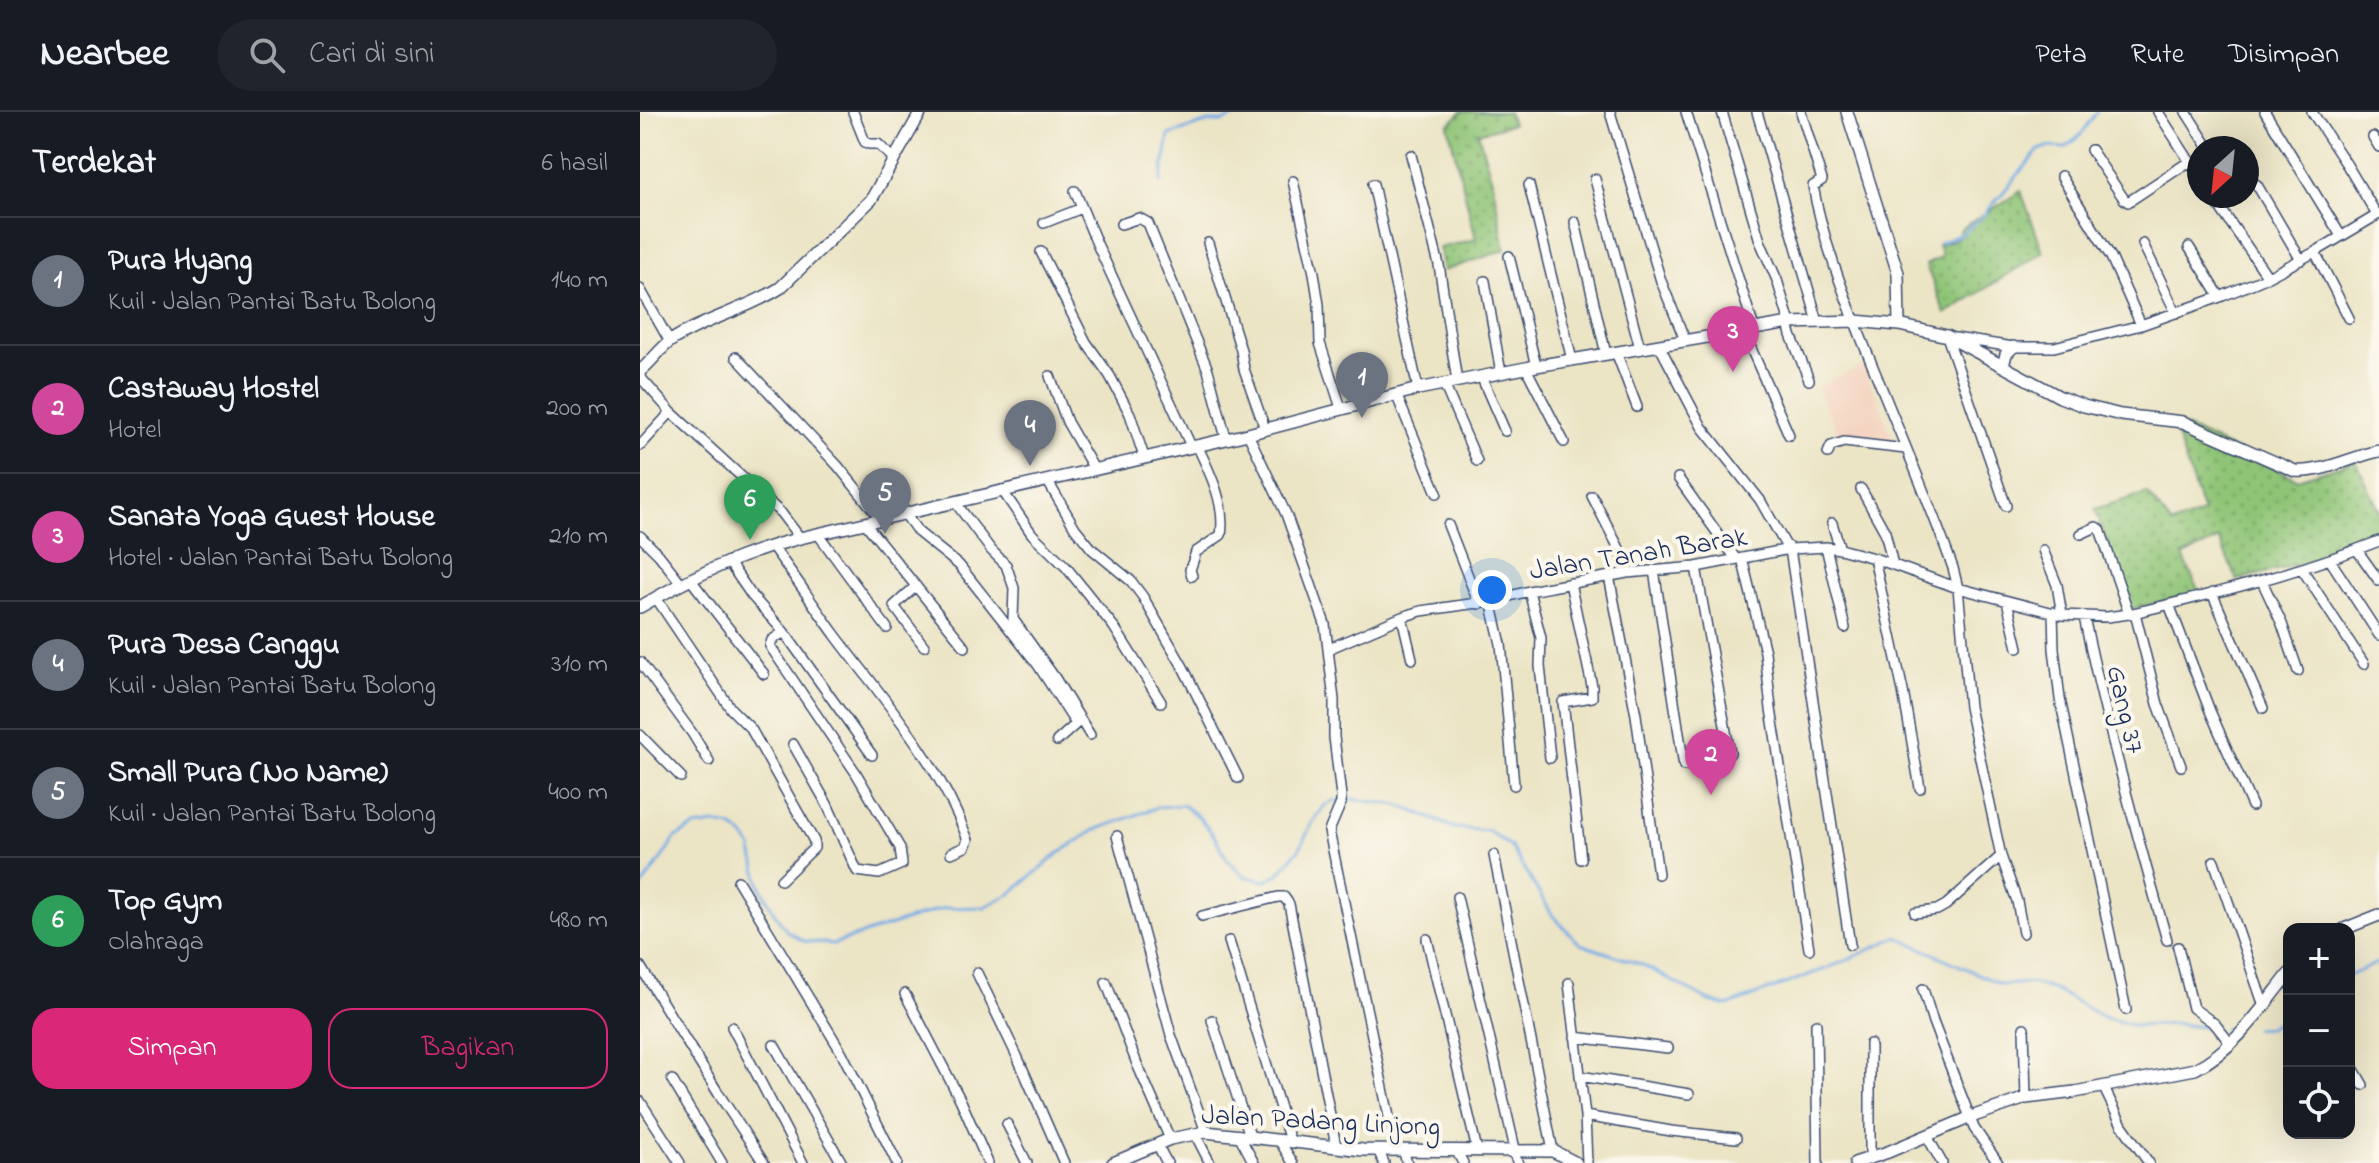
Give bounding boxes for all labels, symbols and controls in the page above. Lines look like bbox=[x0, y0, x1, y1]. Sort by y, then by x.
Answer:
search box bbox=[217, 19, 777, 91]
text: Nearbee bbox=[40, 27, 169, 83]
icon: search bbox=[245, 33, 289, 77]
text: Cari di sini bbox=[309, 33, 435, 77]
text: Peta bbox=[2035, 35, 2087, 76]
text: Rute bbox=[2131, 35, 2184, 76]
text: Disimpan bbox=[2228, 35, 2339, 76]
north arrow bbox=[2187, 136, 2259, 208]
text: Terdekat bbox=[32, 139, 156, 189]
text: 6 hasil bbox=[541, 145, 608, 183]
text: Pura Hyang bbox=[108, 240, 252, 284]
text: 1 bbox=[54, 262, 62, 300]
text: 140 m bbox=[551, 262, 608, 300]
text: Kuil · Jalan Pantai Batu Bolong bbox=[108, 284, 436, 322]
pin: 3 bbox=[1707, 306, 1759, 372]
pin: 1 bbox=[1336, 352, 1388, 418]
text: Castaway Hostel bbox=[108, 368, 319, 412]
text: 2 bbox=[52, 390, 64, 428]
text: 200 m bbox=[546, 390, 608, 428]
pin: 4 bbox=[1004, 400, 1056, 466]
text: Hotel bbox=[108, 412, 161, 450]
pin: 5 bbox=[859, 468, 911, 534]
pin: 6 bbox=[724, 474, 776, 540]
text: Sanata Yoga Guest House bbox=[108, 496, 435, 540]
text: 3 bbox=[53, 518, 63, 556]
text: 210 m bbox=[549, 518, 608, 556]
street label: Jalan Tanah Barak bbox=[1527, 518, 1751, 593]
text: Hotel · Jalan Pantai Batu Bolong bbox=[108, 540, 453, 578]
your location bbox=[1472, 570, 1512, 610]
text: Pura Desa Canggu bbox=[108, 624, 340, 668]
text: 4 bbox=[53, 646, 63, 684]
text: 310 m bbox=[551, 646, 608, 684]
street label: Gang 37 bbox=[2094, 662, 2154, 758]
text: Kuil · Jalan Pantai Batu Bolong bbox=[108, 668, 436, 706]
pin: 2 bbox=[1685, 729, 1737, 795]
text: Small Pura (No Name) bbox=[108, 752, 388, 796]
text: 5 bbox=[51, 774, 65, 812]
text: 400 m bbox=[548, 774, 608, 812]
text: Kuil · Jalan Pantai Batu Bolong bbox=[108, 796, 436, 834]
text: Top Gym bbox=[108, 880, 222, 924]
text: 6 bbox=[52, 902, 64, 940]
text: 480 m bbox=[550, 902, 608, 940]
map controls bbox=[2283, 923, 2355, 1139]
button: + bbox=[2283, 923, 2355, 995]
text: Olahraga bbox=[108, 924, 204, 962]
button: − bbox=[2283, 995, 2355, 1067]
button: Simpan bbox=[32, 1008, 312, 1089]
button: Bagikan bbox=[328, 1008, 608, 1089]
button: locate bbox=[2283, 1067, 2355, 1139]
street label: Jalan Padang Linjong bbox=[1200, 1096, 1441, 1149]

